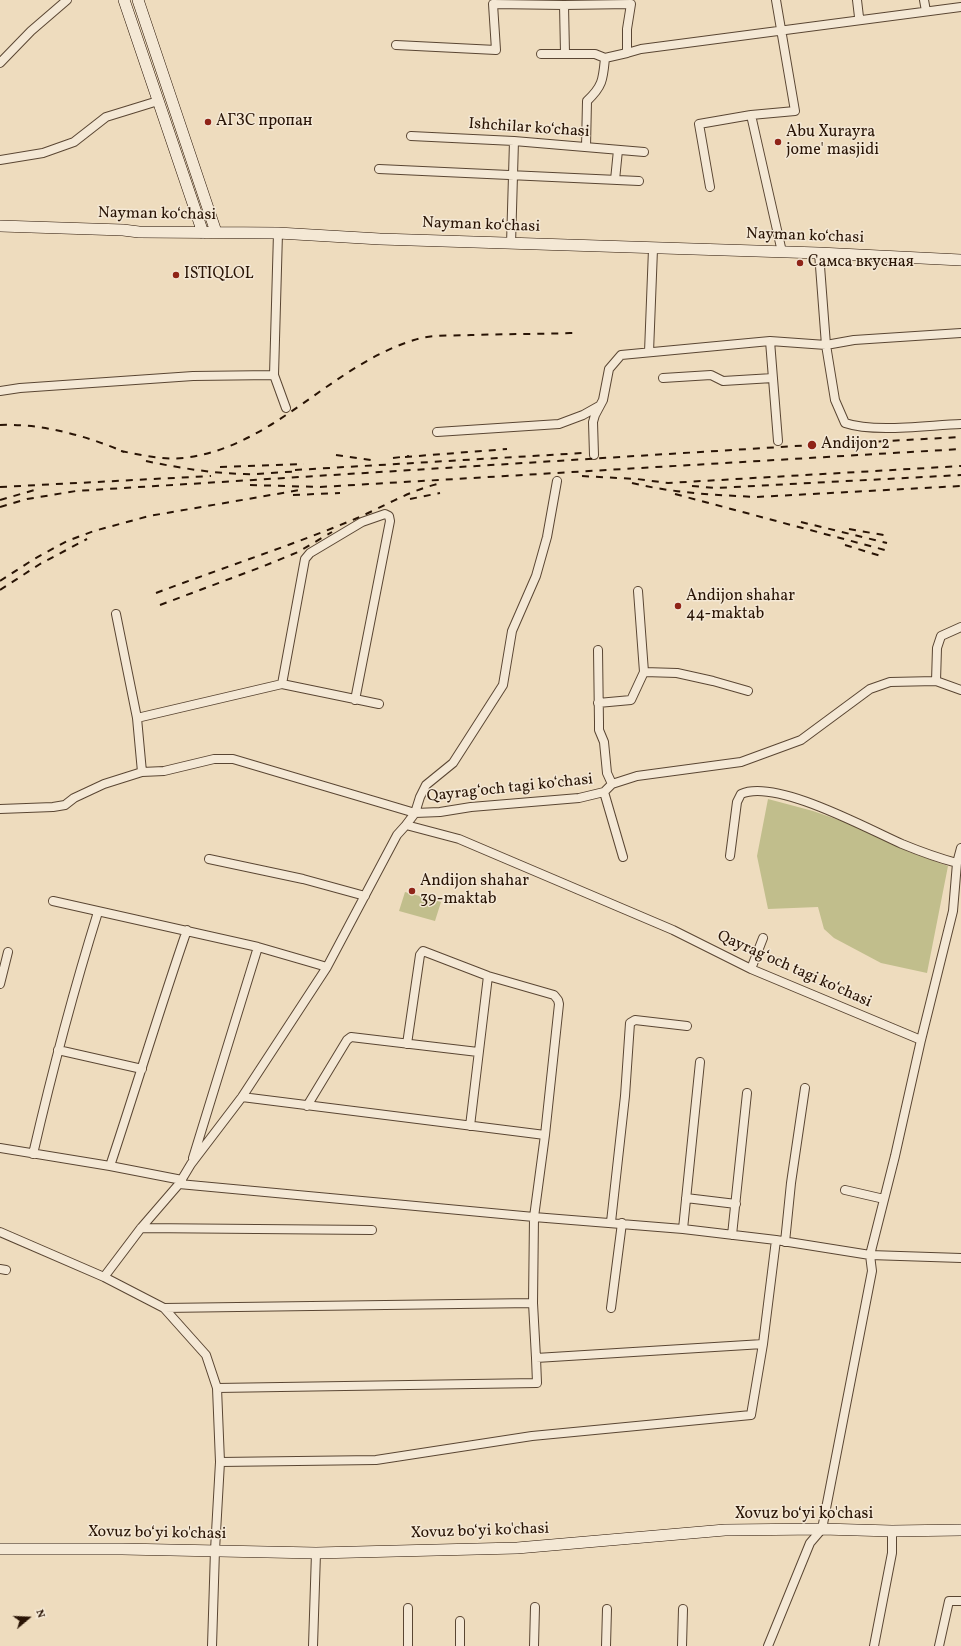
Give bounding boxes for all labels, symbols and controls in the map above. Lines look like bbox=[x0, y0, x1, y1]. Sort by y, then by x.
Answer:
place label: АГЗС пропан bbox=[216, 112, 313, 132]
street label: Ishchilar koʻchasi bbox=[468, 115, 590, 143]
marker: АГЗС пропан bbox=[203, 117, 213, 127]
place label: Abu Xurayra jome' masjidi bbox=[786, 123, 879, 161]
marker: Abu Xurayra jome' masjidi bbox=[773, 137, 783, 147]
street label: Nayman koʻchasi bbox=[98, 204, 216, 226]
street label: Nayman koʻchasi bbox=[422, 214, 540, 238]
street label: Nayman koʻchasi bbox=[746, 225, 864, 249]
place label: Самса вкусная bbox=[808, 253, 914, 273]
marker: Самса вкусная bbox=[795, 258, 805, 268]
place label: ISTIQLOL bbox=[184, 265, 254, 285]
marker: ISTIQLOL bbox=[171, 270, 181, 280]
place label: Andijon 2 bbox=[821, 435, 890, 455]
marker: Andijon 2 bbox=[806, 439, 818, 451]
place label: Andijon shahar 44-maktab bbox=[686, 587, 795, 625]
marker: Andijon shahar 44-maktab bbox=[673, 601, 683, 611]
street label: Qayragʻoch tagi koʻchasi bbox=[426, 771, 594, 807]
place label: Andijon shahar 39-maktab bbox=[420, 872, 529, 910]
marker: Andijon shahar 39-maktab bbox=[407, 886, 417, 896]
street label: Qayragʻoch tagi koʻchasi bbox=[714, 927, 874, 1013]
street label: Xovuz bo‘yi ko'chasi bbox=[735, 1505, 873, 1525]
street label: Xovuz bo‘yi ko'chasi bbox=[410, 1520, 550, 1544]
street label: Xovuz bo‘yi ko'chasi bbox=[88, 1523, 226, 1545]
north arrow bbox=[8, 1598, 48, 1638]
text: N bbox=[31, 1608, 48, 1620]

